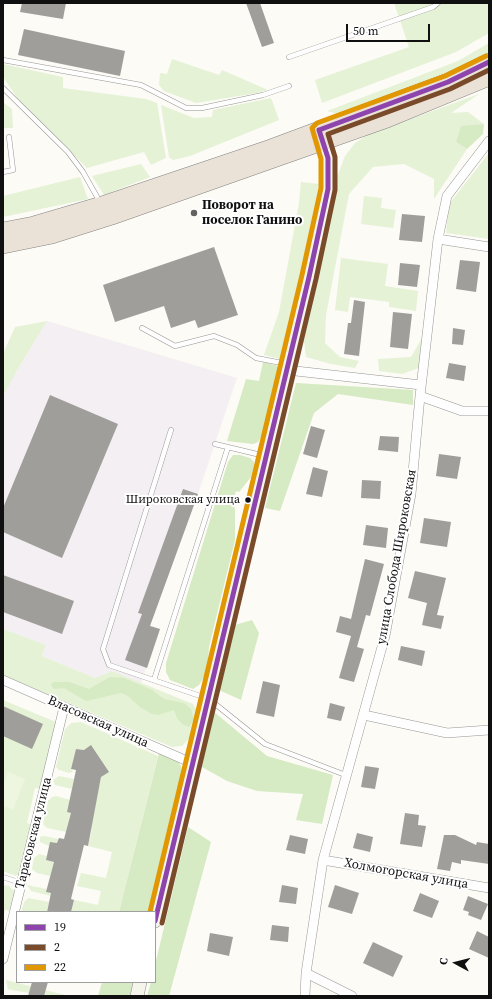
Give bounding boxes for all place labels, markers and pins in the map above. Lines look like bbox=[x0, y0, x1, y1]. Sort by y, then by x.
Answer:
place label: Поворот на поселок Ганино bbox=[202, 198, 302, 229]
marker: Поворот на поселок Ганино bbox=[189, 208, 199, 218]
place label: Широковская улица bbox=[126, 493, 240, 507]
marker: Широковская улица bbox=[243, 495, 253, 505]

